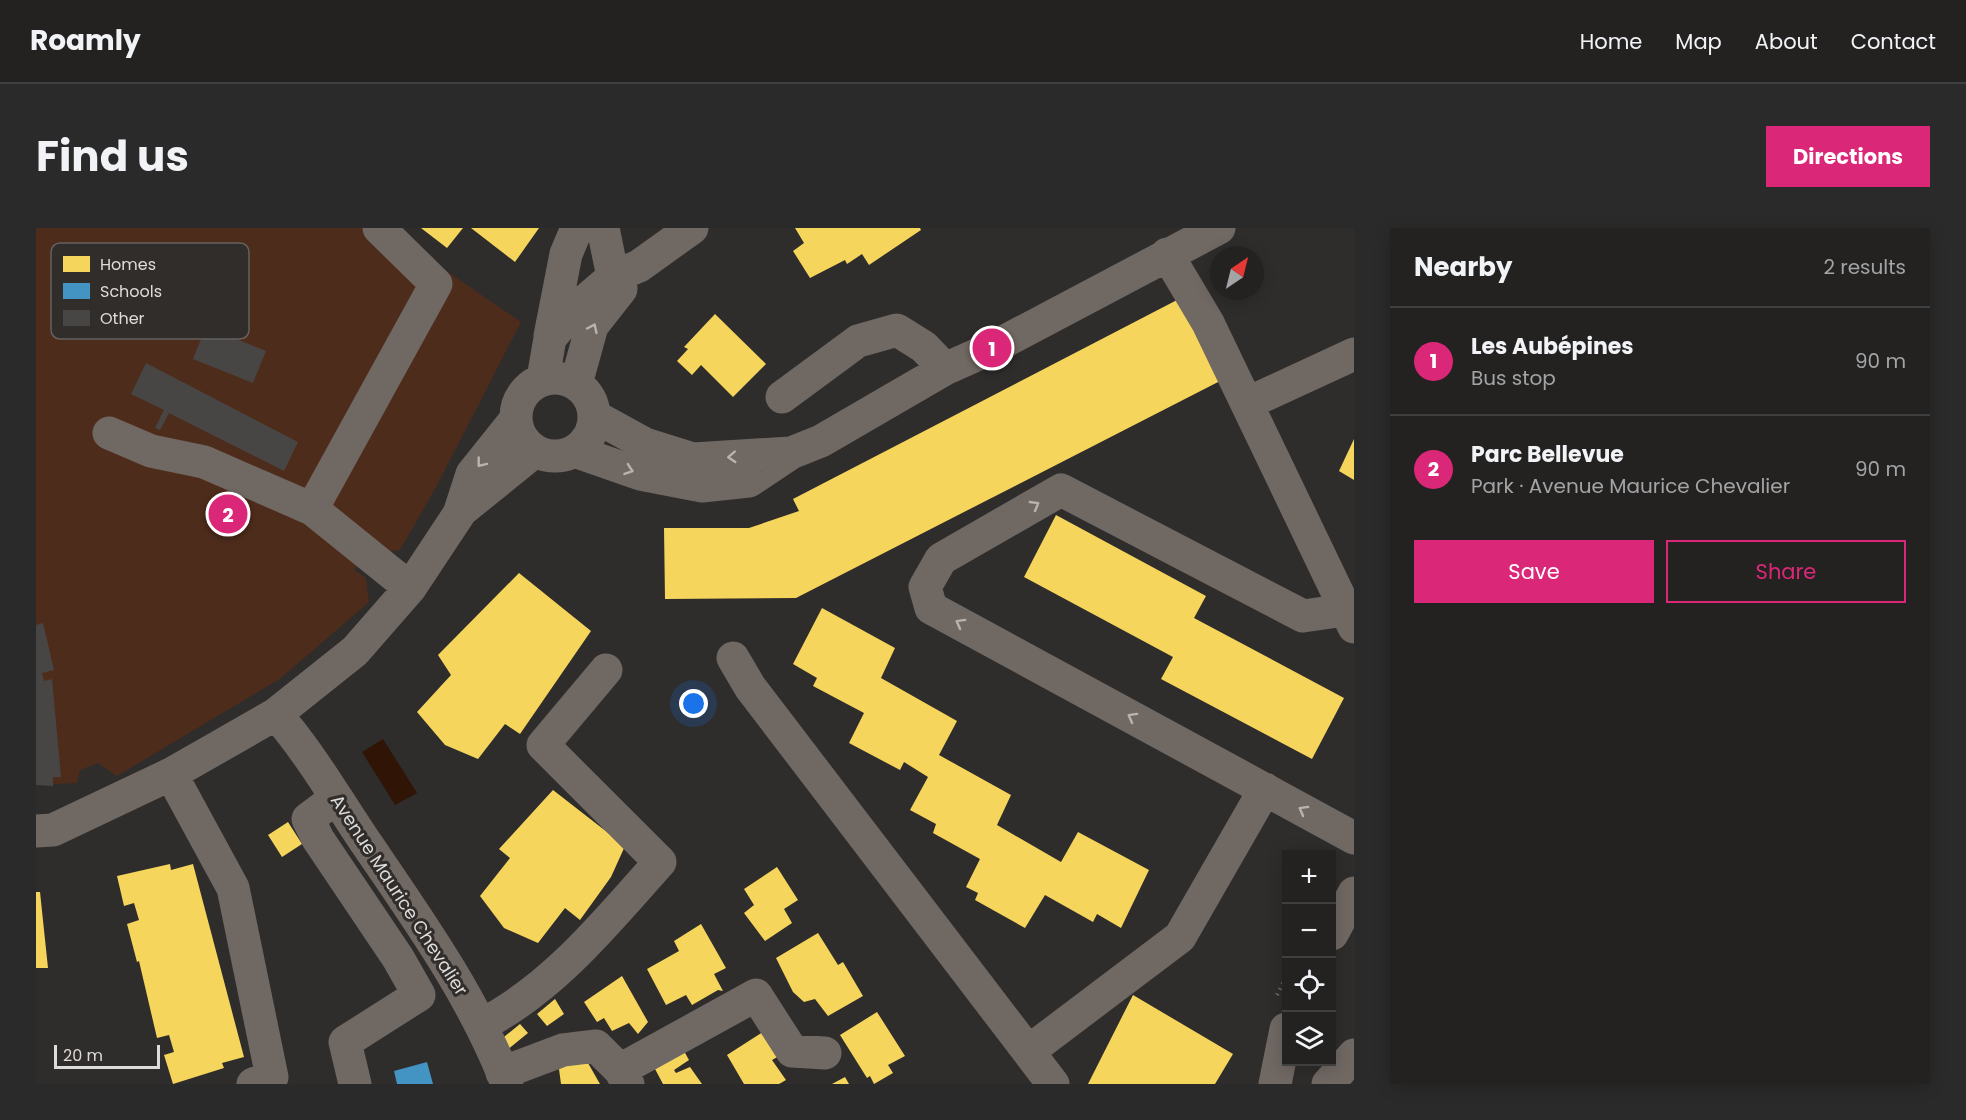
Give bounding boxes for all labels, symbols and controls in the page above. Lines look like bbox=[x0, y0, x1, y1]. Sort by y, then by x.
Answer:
text: Roamly bbox=[30, 21, 141, 60]
text: Home bbox=[1580, 27, 1642, 56]
text: Map bbox=[1675, 27, 1722, 56]
text: About bbox=[1755, 27, 1818, 56]
text: Contact bbox=[1851, 27, 1936, 56]
button: Directions bbox=[1766, 126, 1930, 187]
text: Find us bbox=[36, 127, 189, 186]
legend bbox=[51, 243, 249, 339]
north arrow bbox=[1210, 246, 1264, 300]
text: Nearby bbox=[1414, 249, 1512, 285]
text: Homes bbox=[100, 253, 156, 276]
text: 2 results bbox=[1823, 253, 1906, 281]
text: Schools bbox=[100, 280, 162, 303]
text: Other bbox=[100, 307, 145, 330]
one-way arrow bbox=[586, 323, 598, 334]
pin: 1 bbox=[972, 326, 1012, 370]
text: Les Aubépines bbox=[1471, 331, 1634, 362]
text: 1 bbox=[1430, 347, 1437, 375]
text: 90 m bbox=[1855, 347, 1906, 375]
text: Bus stop bbox=[1471, 364, 1556, 392]
text: Parc Bellevue bbox=[1471, 439, 1624, 470]
one-way arrow bbox=[728, 451, 737, 464]
text: 2 bbox=[1428, 455, 1439, 483]
text: 90 m bbox=[1855, 455, 1906, 483]
one-way arrow bbox=[477, 456, 488, 467]
one-way arrow bbox=[623, 463, 634, 476]
text: Park · Avenue Maurice Chevalier bbox=[1471, 472, 1790, 500]
pin: 2 bbox=[208, 492, 248, 536]
one-way arrow bbox=[1029, 501, 1039, 512]
button: Save bbox=[1414, 540, 1654, 603]
button: Share bbox=[1666, 540, 1906, 603]
one-way arrow bbox=[956, 619, 967, 631]
your location bbox=[679, 689, 708, 718]
one-way arrow bbox=[1127, 713, 1138, 724]
street label: Avenue Maurice Chevalier bbox=[325, 789, 474, 1000]
one-way arrow bbox=[1298, 806, 1309, 817]
map controls bbox=[1282, 850, 1336, 1066]
button: + bbox=[1282, 850, 1336, 904]
button: − bbox=[1282, 904, 1336, 958]
button: locate bbox=[1282, 958, 1336, 1012]
button: layers bbox=[1282, 1012, 1336, 1066]
scale bar bbox=[54, 1042, 160, 1070]
text: 20 m bbox=[63, 1044, 103, 1067]

